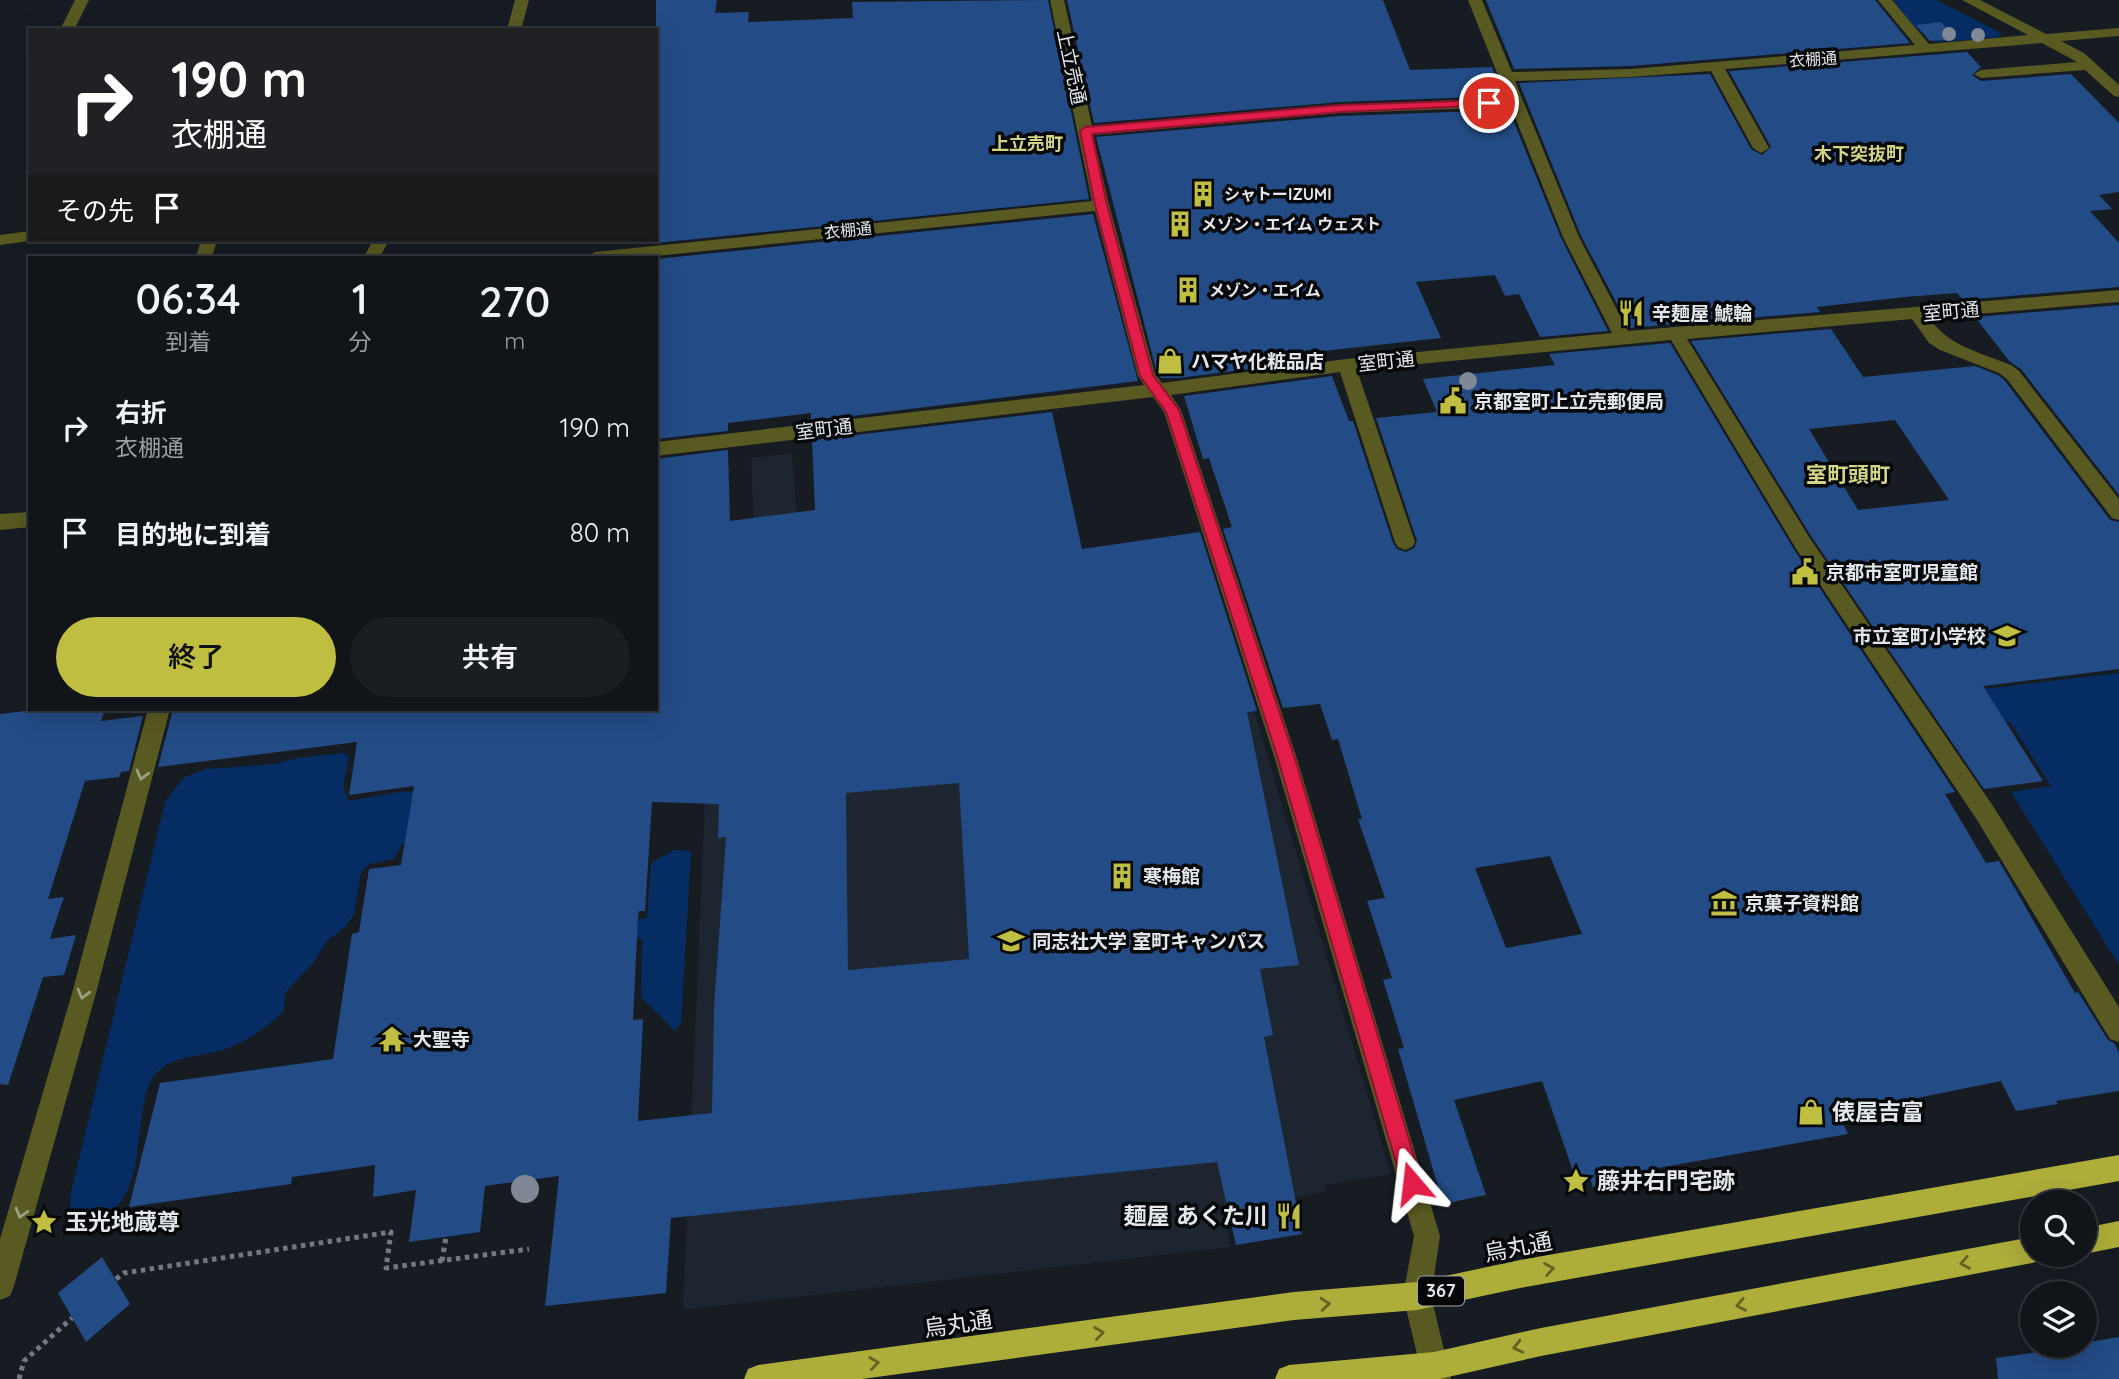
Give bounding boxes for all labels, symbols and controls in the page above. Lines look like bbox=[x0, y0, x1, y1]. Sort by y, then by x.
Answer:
street label: 上立売通 bbox=[1052, 27, 1092, 107]
street label: 衣棚通 bbox=[1788, 47, 1838, 71]
text: 190 m bbox=[171, 48, 307, 109]
icon: right bbox=[56, 56, 147, 147]
pin bbox=[1459, 73, 1519, 133]
icon: arrive bbox=[1470, 84, 1508, 122]
text: 衣棚通 bbox=[171, 114, 267, 154]
district label: 上立売町 bbox=[991, 132, 1063, 155]
district label: 木下突抜町 bbox=[1814, 142, 1904, 165]
building icon: シャトーIZUMI bbox=[1188, 179, 1218, 209]
place label: シャトーIZUMI bbox=[1224, 184, 1332, 204]
icon: arrive bbox=[148, 189, 186, 227]
text: その先 bbox=[56, 194, 134, 227]
building icon: メゾン・エイム ウェスト bbox=[1165, 209, 1195, 239]
place label: メゾン・エイム ウェスト bbox=[1201, 214, 1381, 234]
street label: 衣棚通 bbox=[823, 218, 873, 242]
text: 06:34 bbox=[136, 272, 241, 325]
text: 1 bbox=[352, 272, 368, 325]
text: 270 bbox=[479, 275, 550, 328]
building icon: メゾン・エイム bbox=[1173, 275, 1203, 305]
place label: メゾン・エイム bbox=[1209, 280, 1321, 300]
street label: 室町通 bbox=[1922, 297, 1980, 325]
restaurant icon: 辛麺屋 鯱輪 bbox=[1616, 298, 1646, 328]
place label: 辛麺屋 鯱輪 bbox=[1652, 301, 1752, 325]
text: m bbox=[504, 326, 525, 355]
text: 到着 bbox=[165, 327, 211, 356]
text: 分 bbox=[348, 327, 371, 356]
shop icon: ハマヤ化粧品店 bbox=[1155, 346, 1185, 376]
street label: 室町通 bbox=[1356, 346, 1416, 376]
place label: ハマヤ化粧品店 bbox=[1191, 349, 1324, 373]
public building icon: 京都室町上立売郵便局 bbox=[1438, 386, 1468, 416]
place label: 京都室町上立売郵便局 bbox=[1474, 389, 1664, 413]
text: 右折 bbox=[115, 396, 167, 429]
icon: right bbox=[56, 409, 94, 447]
text: 190 m bbox=[560, 411, 630, 444]
street label: 室町通 bbox=[794, 414, 854, 444]
text: 衣棚通 bbox=[115, 433, 184, 462]
district label: 室町頭町 bbox=[1806, 461, 1890, 487]
icon: arrive bbox=[56, 514, 94, 552]
text: 80 m bbox=[570, 516, 630, 549]
text: 目的地に到着 bbox=[115, 518, 271, 551]
public building icon: 京都市室町児童館 bbox=[1790, 557, 1820, 587]
place label: 京都市室町児童館 bbox=[1826, 560, 1978, 584]
button: 終了 bbox=[56, 617, 336, 697]
button: 共有 bbox=[350, 617, 630, 697]
school or university icon: 市立室町小学校 bbox=[1992, 621, 2022, 651]
place label: 市立室町小学校 bbox=[1853, 624, 1986, 648]
one-way arrow bbox=[136, 769, 150, 781]
building icon: 寒梅館 bbox=[1107, 861, 1137, 891]
place label: 寒梅館 bbox=[1143, 864, 1200, 888]
museum icon: 京菓子資料館 bbox=[1709, 888, 1739, 918]
place label: 京菓子資料館 bbox=[1745, 891, 1859, 915]
school or university icon: 同志社大学 室町キャンパス bbox=[996, 926, 1026, 956]
place label: 同志社大学 室町キャンパス bbox=[1032, 929, 1265, 953]
one-way arrow bbox=[77, 988, 91, 1000]
temple icon: 大聖寺 bbox=[377, 1024, 407, 1054]
place label: 大聖寺 bbox=[413, 1027, 470, 1051]
shop icon: 俵屋吉富 bbox=[1796, 1097, 1826, 1127]
place label: 俵屋吉富 bbox=[1832, 1097, 1924, 1126]
position arrow bbox=[1375, 1146, 1449, 1220]
place icon: 藤井右門宅跡 bbox=[1561, 1166, 1591, 1196]
place label: 藤井右門宅跡 bbox=[1597, 1166, 1735, 1195]
map controls bbox=[2020, 1190, 2097, 1358]
button: search bbox=[2020, 1190, 2097, 1267]
place label: 麺屋 あくた川 bbox=[1124, 1201, 1268, 1230]
restaurant icon: 麺屋 あくた川 bbox=[1274, 1201, 1304, 1231]
one-way arrow bbox=[14, 1207, 29, 1219]
place icon: 玉光地蔵尊 bbox=[29, 1207, 59, 1237]
place label: 玉光地蔵尊 bbox=[65, 1207, 180, 1236]
street label: 烏丸通 bbox=[1481, 1226, 1555, 1267]
one-way arrow bbox=[1959, 1255, 1971, 1270]
one-way arrow bbox=[1543, 1262, 1555, 1277]
road number: 367 bbox=[1418, 1276, 1464, 1306]
button: layers bbox=[2020, 1281, 2097, 1358]
one-way arrow bbox=[1735, 1296, 1747, 1311]
one-way arrow bbox=[1320, 1297, 1331, 1312]
street label: 烏丸通 bbox=[922, 1304, 994, 1343]
one-way arrow bbox=[1093, 1325, 1105, 1340]
one-way arrow bbox=[1512, 1339, 1524, 1353]
one-way arrow bbox=[868, 1356, 880, 1371]

